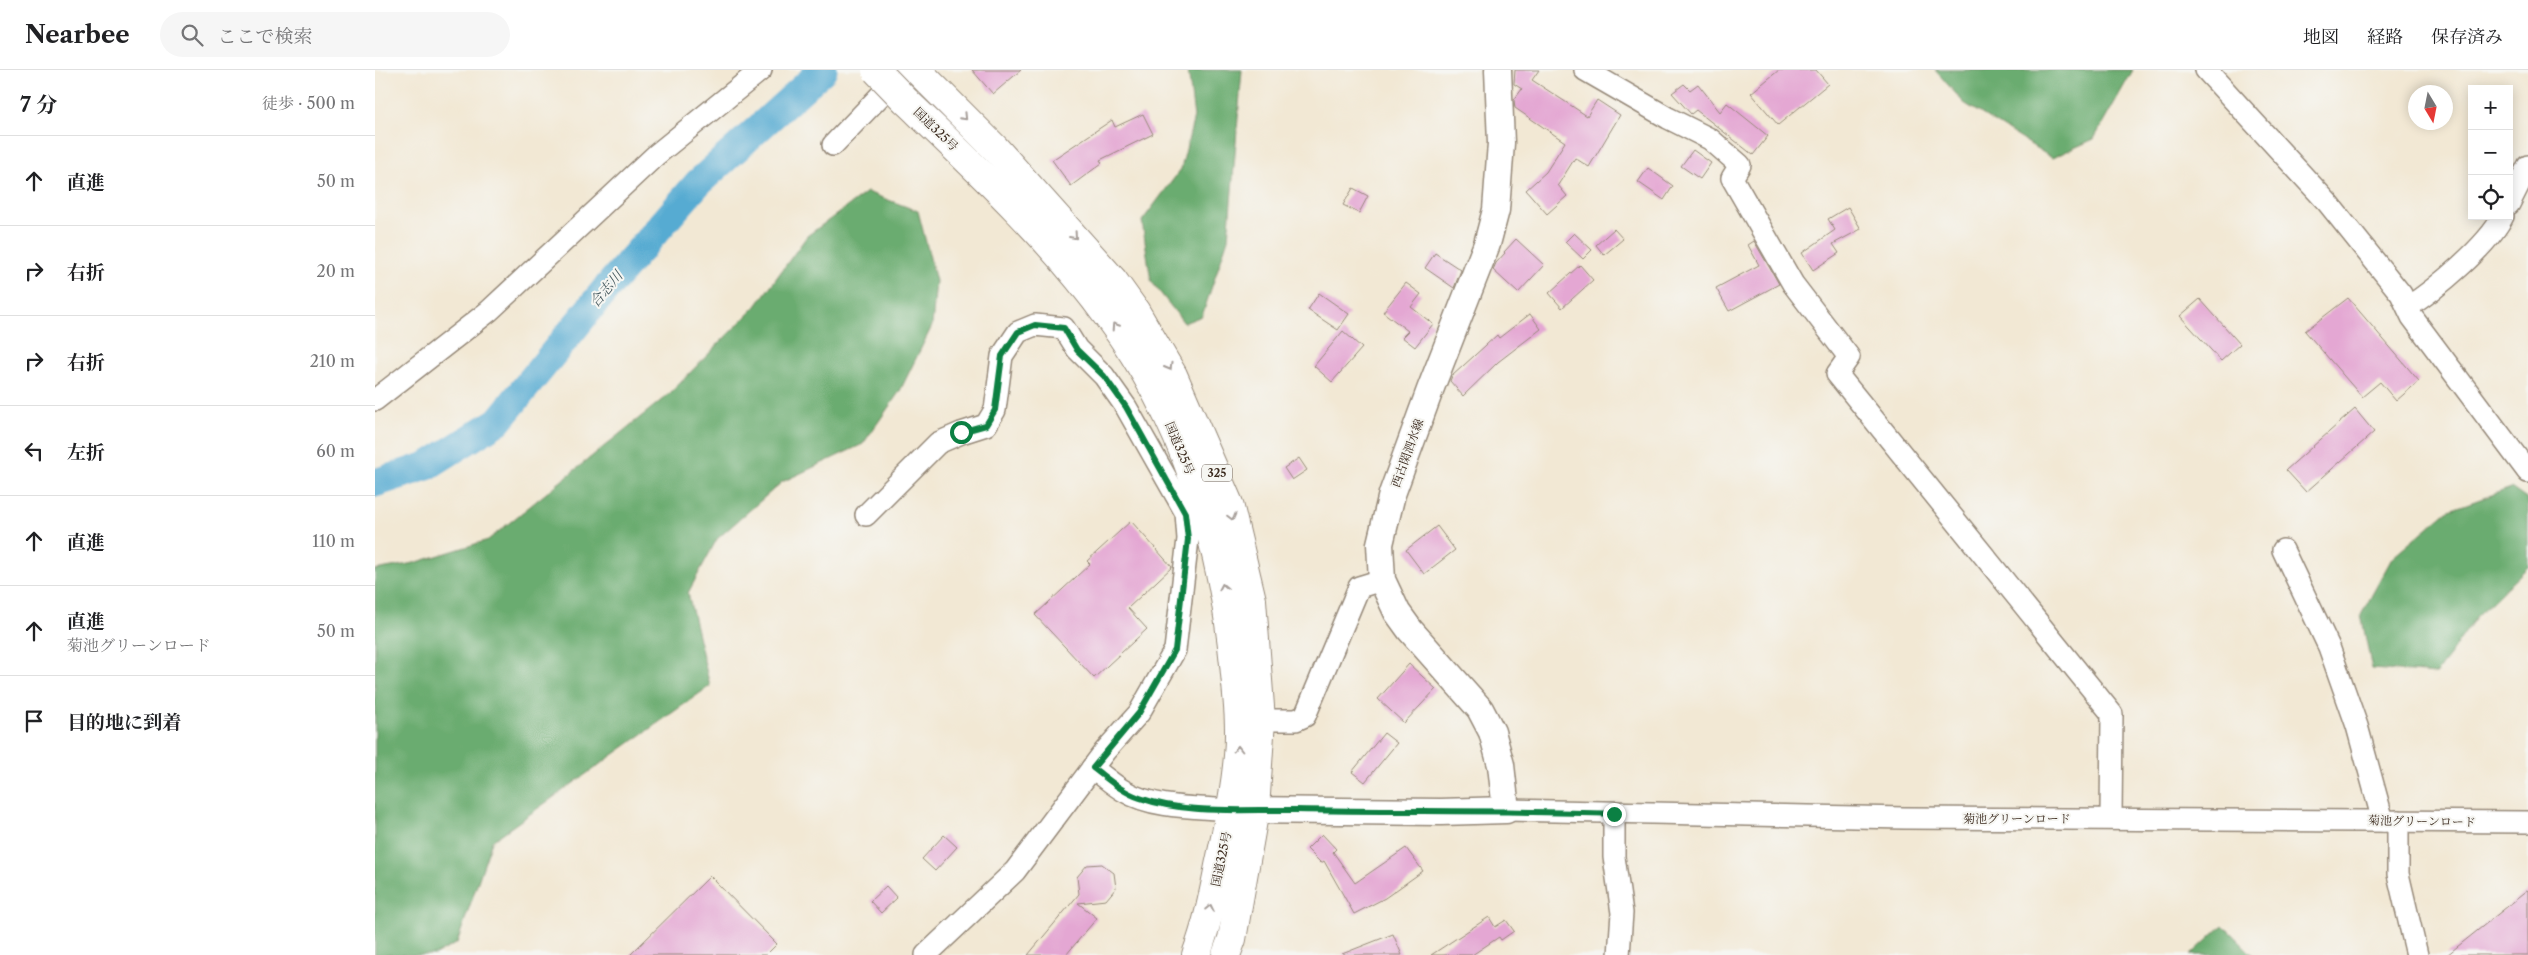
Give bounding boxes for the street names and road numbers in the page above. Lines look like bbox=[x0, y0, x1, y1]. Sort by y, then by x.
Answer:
street label: 国道325号 bbox=[911, 104, 961, 154]
street label: 西古閑泗水線 bbox=[1388, 417, 1426, 489]
street label: 国道325号 bbox=[1162, 419, 1198, 477]
road number: 325 bbox=[1202, 464, 1232, 482]
street label: 菊池グリーンロード bbox=[1963, 811, 2071, 826]
street label: 菊池グリーンロード bbox=[2368, 813, 2476, 829]
street label: 国道325号 bbox=[1208, 830, 1234, 888]

